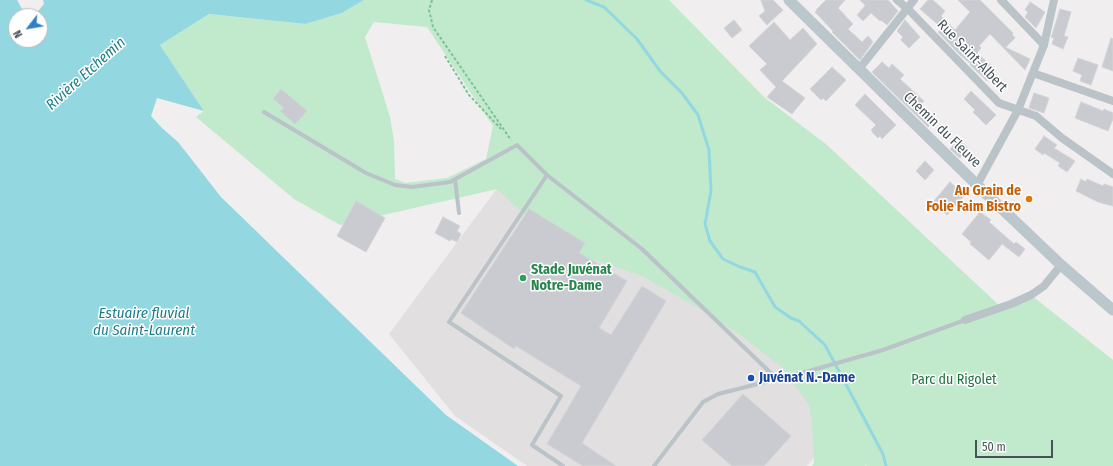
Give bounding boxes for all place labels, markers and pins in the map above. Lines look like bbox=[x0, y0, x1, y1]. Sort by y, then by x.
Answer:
place label: Au Grain de Folie Faim Bistro bbox=[926, 183, 1021, 216]
marker: Au Grain de Folie Faim Bistro bbox=[1024, 194, 1034, 204]
place label: Stade Juvénat Notre-Dame bbox=[531, 262, 612, 294]
marker: Stade Juvénat Notre-Dame bbox=[518, 273, 528, 283]
place label: Juvénat N.-Dame bbox=[759, 370, 855, 386]
marker: Juvénat N.-Dame bbox=[746, 373, 756, 383]

